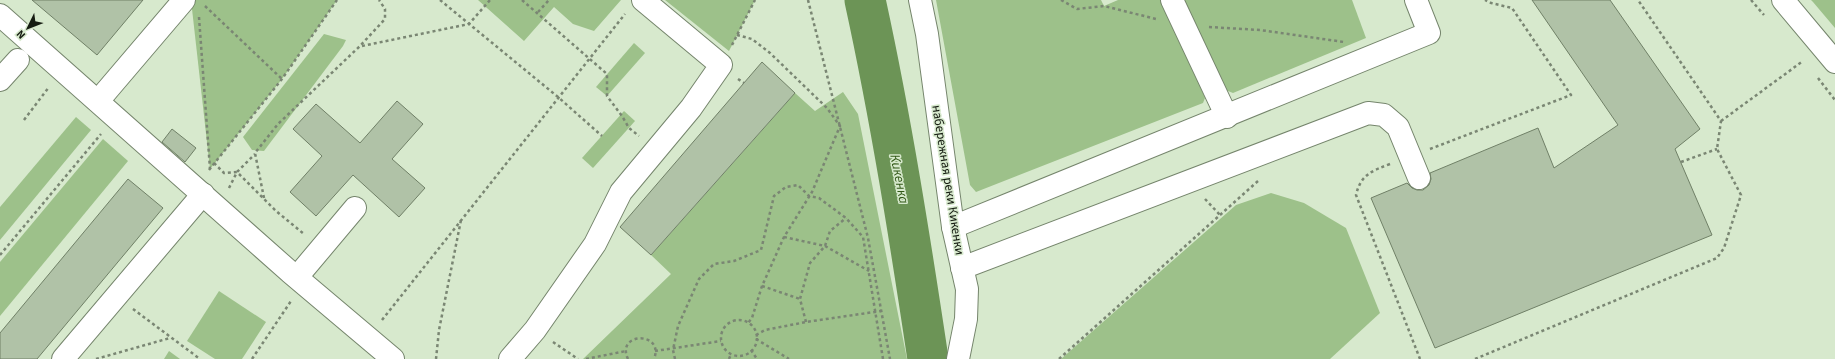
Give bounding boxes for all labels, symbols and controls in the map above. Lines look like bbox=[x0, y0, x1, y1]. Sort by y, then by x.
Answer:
north arrow bbox=[8, 8, 48, 48]
text: N bbox=[13, 27, 29, 42]
street label: набережная реки Кикенки bbox=[927, 104, 969, 256]
water label: Кикенка bbox=[884, 153, 914, 206]

